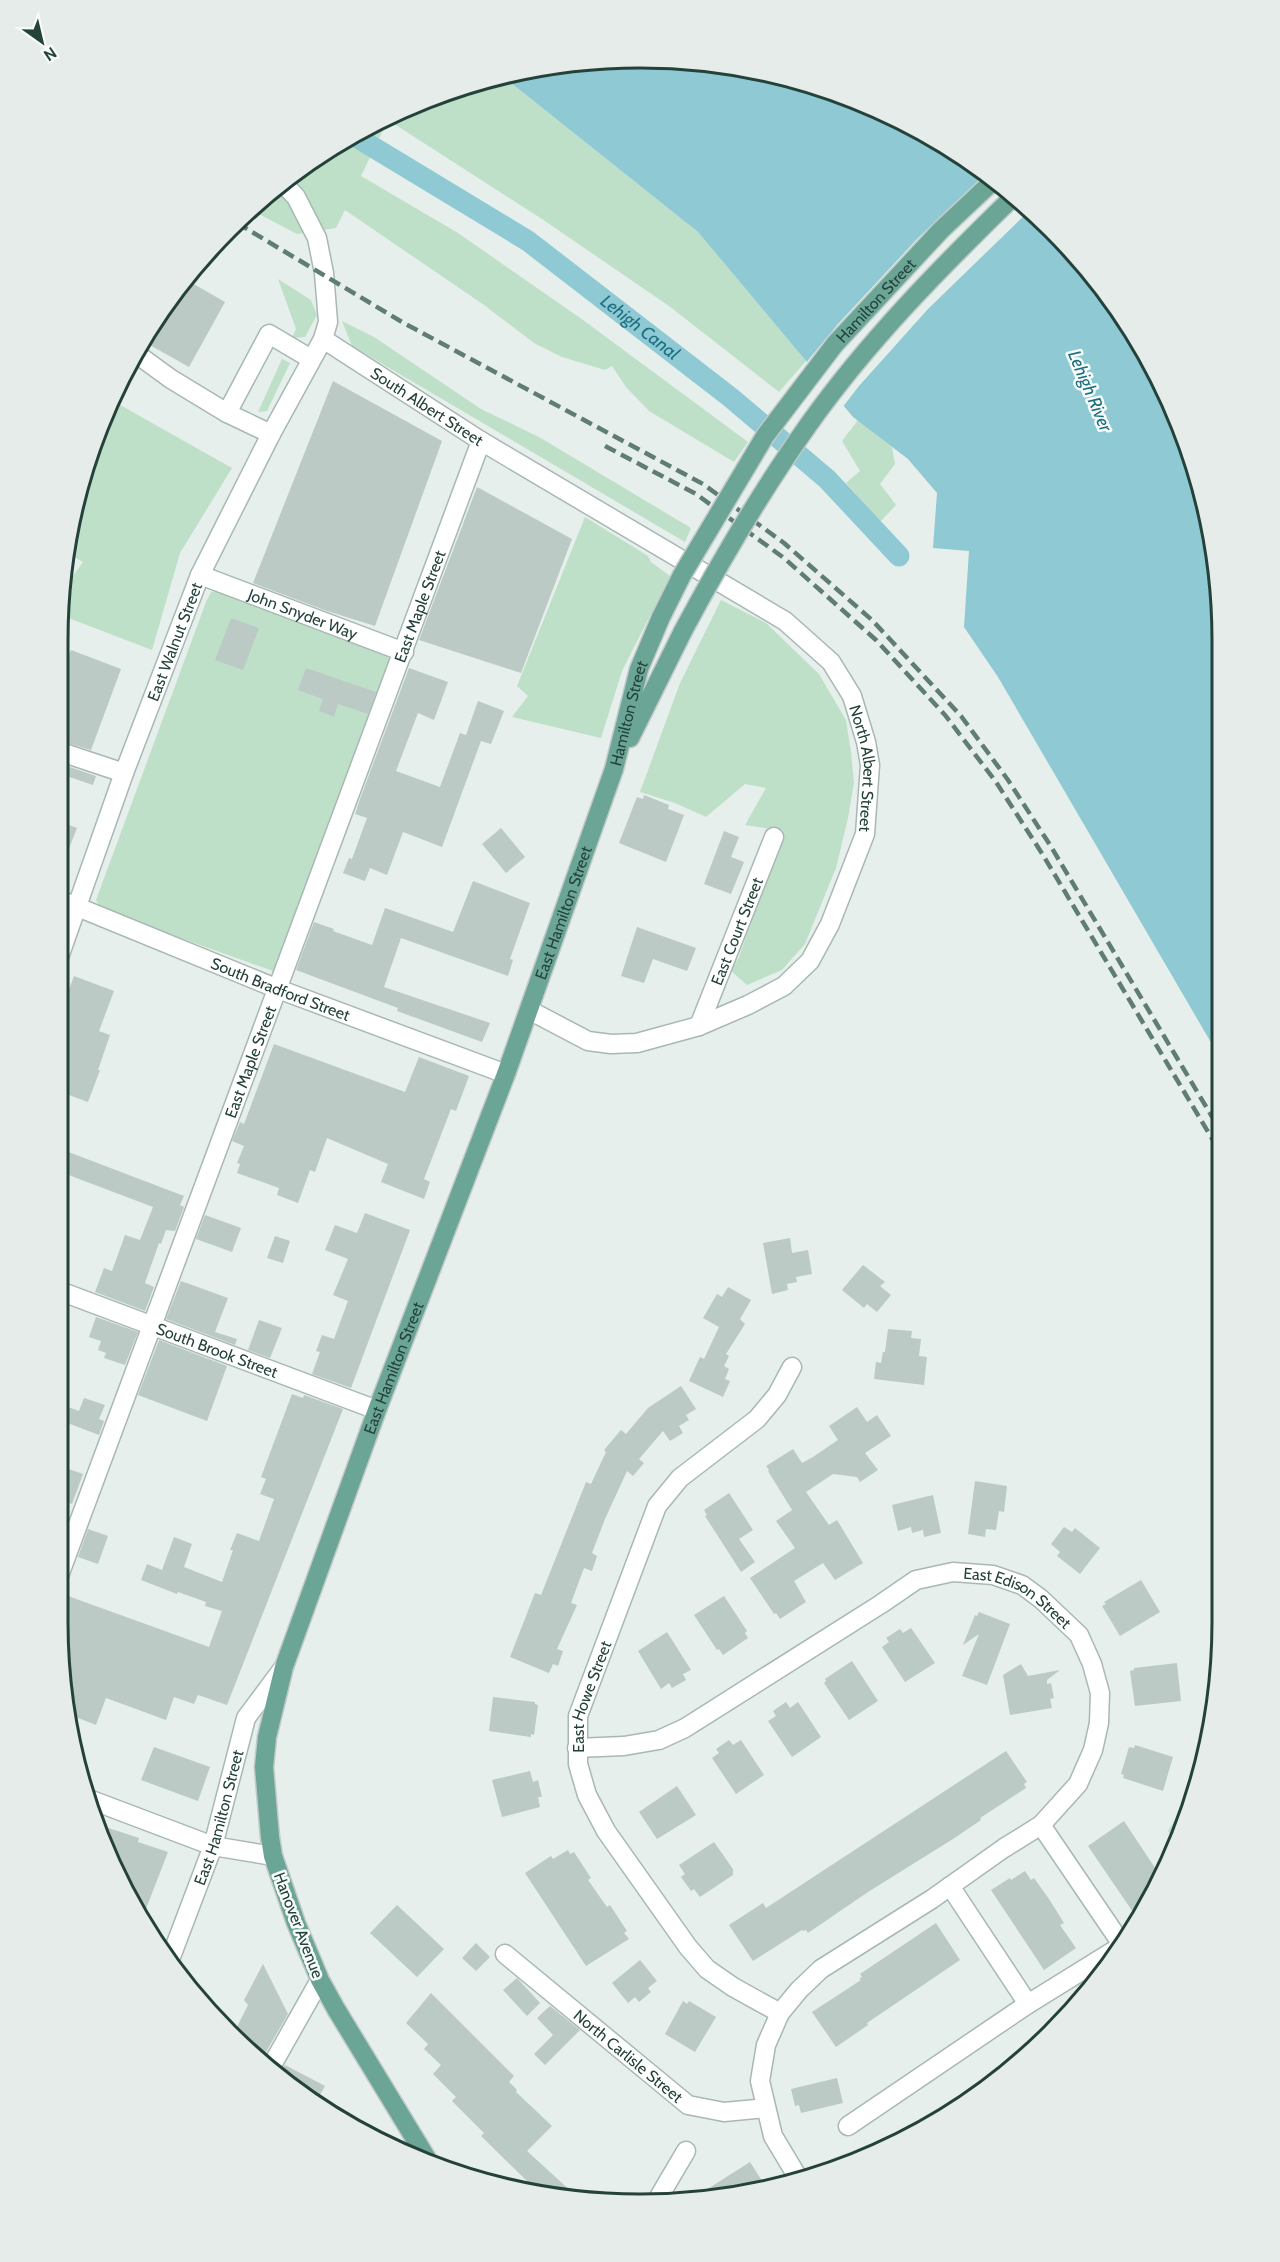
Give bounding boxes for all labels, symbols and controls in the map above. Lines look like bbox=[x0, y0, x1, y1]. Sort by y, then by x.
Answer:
north arrow bbox=[12, 12, 72, 72]
text: N bbox=[40, 43, 60, 65]
street label: Hamilton Street bbox=[832, 254, 920, 347]
water label: Lehigh Canal bbox=[596, 290, 684, 365]
water label: Lehigh River bbox=[1063, 347, 1117, 436]
street label: South Albert Street bbox=[367, 363, 487, 450]
street label: East Maple Street bbox=[390, 547, 450, 665]
street label: East Walnut Street bbox=[143, 579, 206, 704]
street label: John Snyder Way bbox=[244, 585, 360, 644]
street label: Hamilton Street bbox=[606, 657, 652, 768]
street label: North Albert Street bbox=[845, 703, 879, 833]
street label: East Hamilton Street bbox=[531, 843, 596, 982]
street label: East Court Street bbox=[707, 874, 767, 988]
street label: South Bradford Street bbox=[208, 954, 353, 1025]
street label: East Maple Street bbox=[221, 1003, 280, 1121]
street label: East Hamilton Street bbox=[360, 1299, 428, 1437]
street label: South Brook Street bbox=[154, 1319, 281, 1382]
street label: East Edison Street bbox=[963, 1564, 1075, 1633]
street label: East Howe Street bbox=[568, 1638, 616, 1753]
street label: East Hamilton Street bbox=[190, 1747, 248, 1888]
street label: Hanover Avenue bbox=[270, 1870, 327, 1981]
street label: North Carlisle Street bbox=[570, 2006, 687, 2107]

